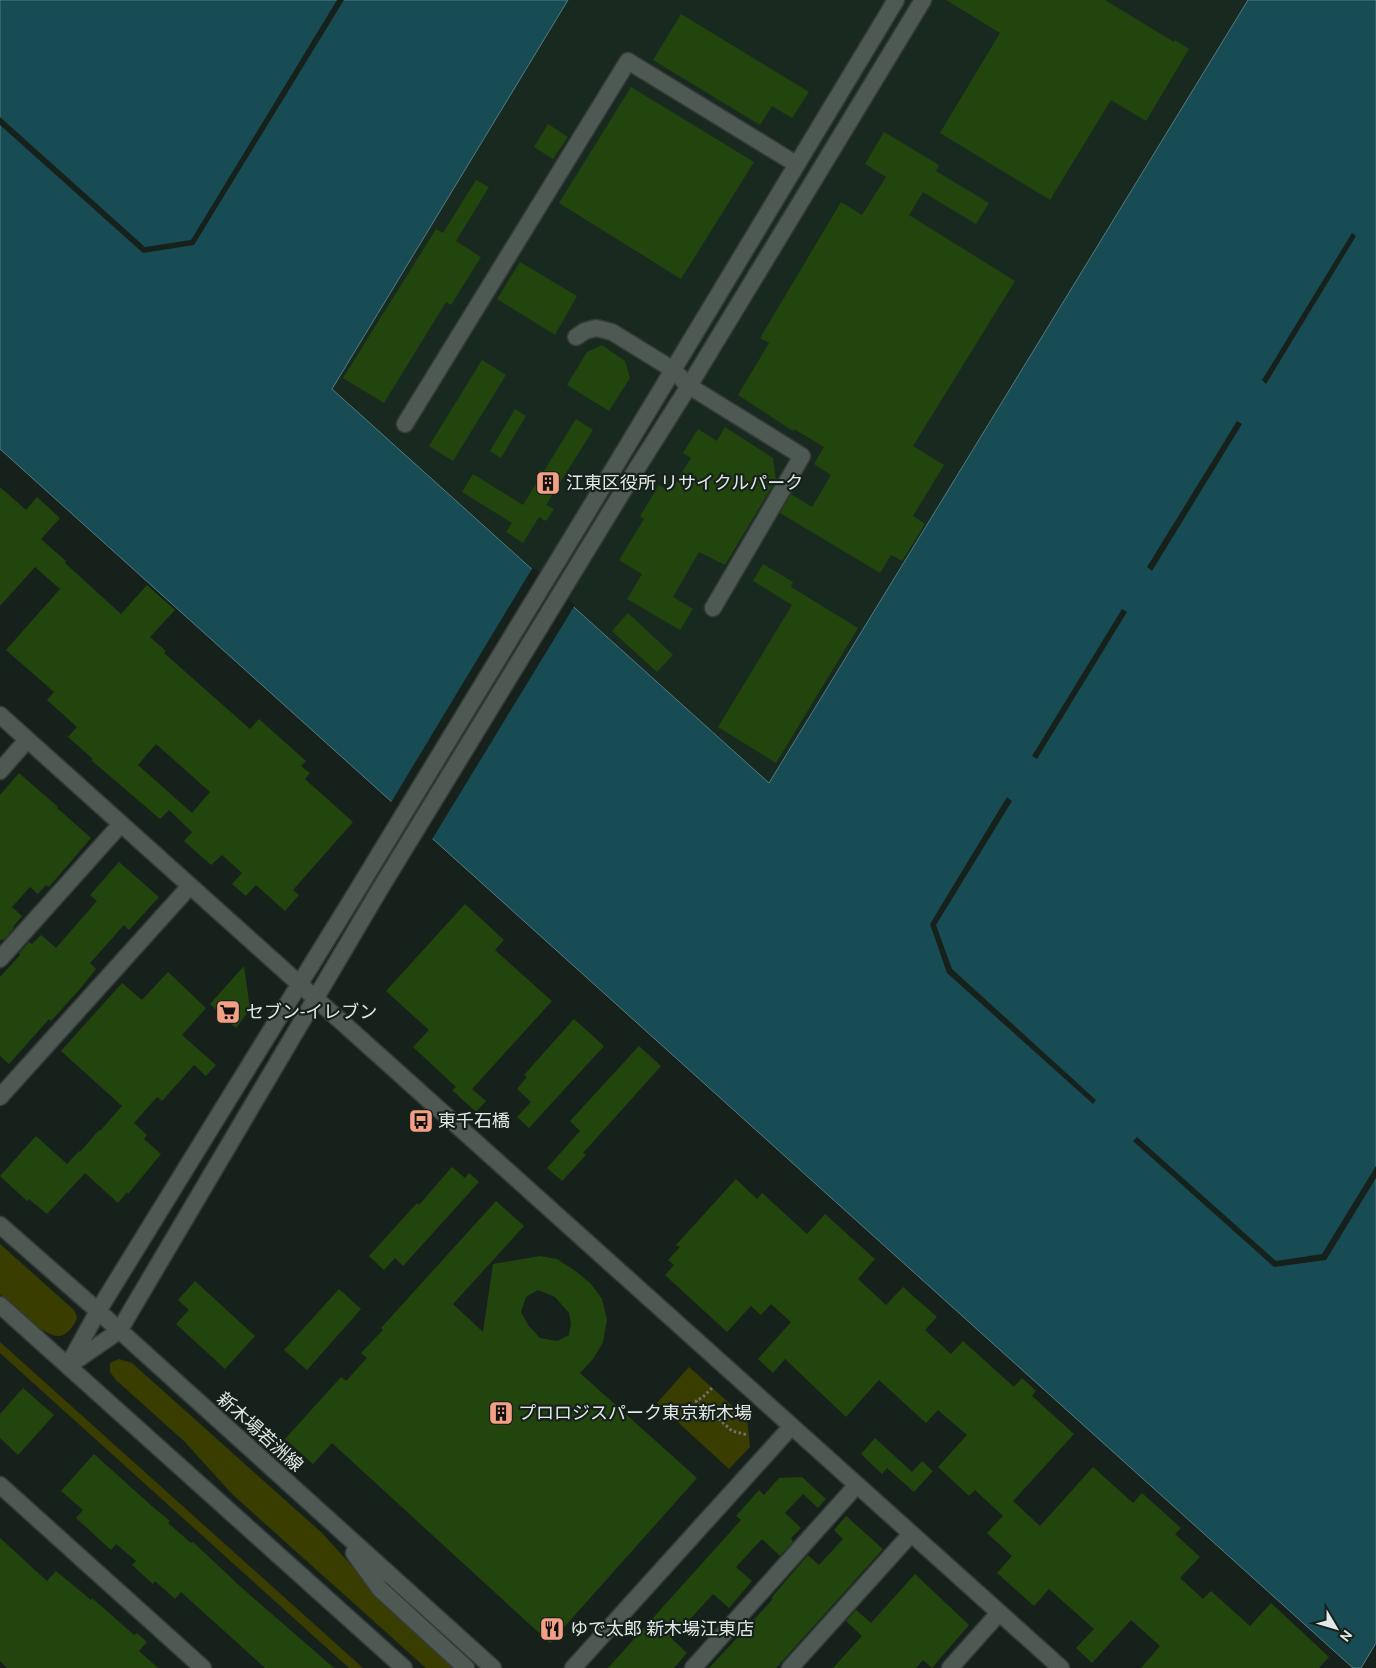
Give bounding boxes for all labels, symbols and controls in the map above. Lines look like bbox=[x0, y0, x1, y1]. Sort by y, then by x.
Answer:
building icon: 江東区役所 リサイクルパーク bbox=[535, 470, 561, 496]
place label: 江東区役所 リサイクルパーク bbox=[566, 472, 803, 492]
supermarket icon: セブン-イレブン bbox=[215, 999, 241, 1025]
place label: セブン-イレブン bbox=[246, 1001, 377, 1021]
bus stop icon: 東千石橋 bbox=[408, 1108, 434, 1134]
place label: 東千石橋 bbox=[438, 1110, 510, 1130]
street label: 新木場若洲線 bbox=[214, 1388, 307, 1475]
building icon: プロロジスパーク東京新木場 bbox=[488, 1400, 514, 1426]
place label: プロロジスパーク東京新木場 bbox=[518, 1402, 752, 1422]
north arrow bbox=[1311, 1603, 1361, 1653]
restaurant icon: ゆで太郎 新木場江東店 bbox=[539, 1616, 565, 1642]
place label: ゆで太郎 新木場江東店 bbox=[570, 1618, 754, 1638]
text: N bbox=[1337, 1627, 1356, 1645]

